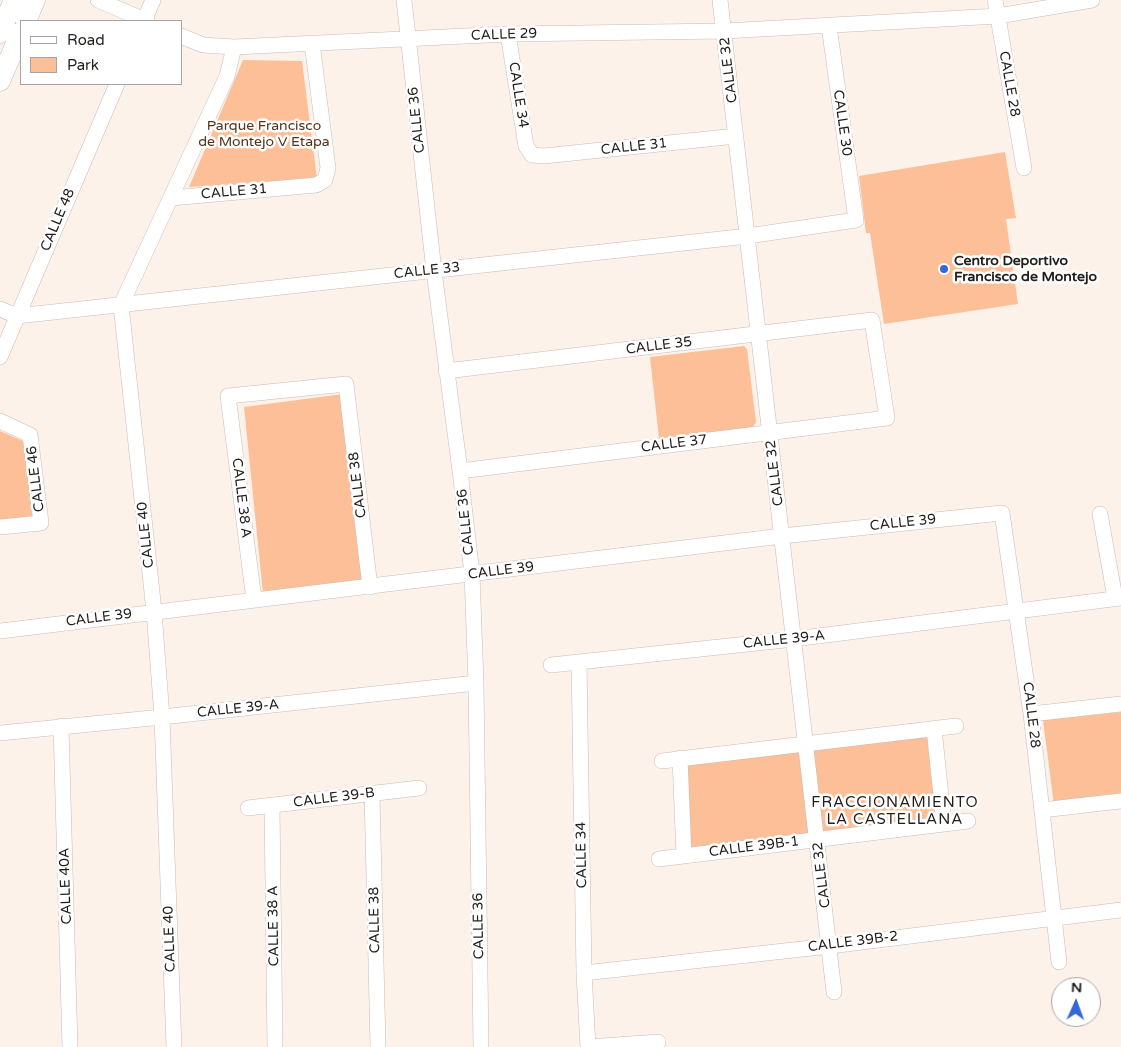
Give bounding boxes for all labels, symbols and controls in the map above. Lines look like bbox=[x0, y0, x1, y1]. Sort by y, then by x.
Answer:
legend bbox=[20, 20, 182, 85]
street label: CALLE 29 bbox=[470, 25, 538, 45]
text: Road bbox=[67, 31, 105, 49]
street label: CALLE 32 bbox=[717, 36, 741, 104]
street label: CALLE 28 bbox=[995, 50, 1023, 118]
text: Park bbox=[67, 56, 99, 74]
street label: CALLE 34 bbox=[505, 61, 531, 129]
street label: CALLE 36 bbox=[405, 86, 429, 154]
street label: CALLE 30 bbox=[829, 89, 855, 157]
park label: Parque Francisco de Montejo V Etapa bbox=[198, 118, 330, 150]
street label: CALLE 31 bbox=[600, 135, 668, 159]
street label: CALLE 31 bbox=[200, 181, 268, 203]
street label: CALLE 48 bbox=[37, 186, 79, 254]
place label: Centro Deportivo Francisco de Montejo bbox=[954, 253, 1097, 286]
street label: CALLE 33 bbox=[393, 259, 461, 283]
marker: Centro Deportivo Francisco de Montejo bbox=[938, 263, 950, 275]
street label: CALLE 35 bbox=[625, 334, 693, 358]
street label: CALLE 37 bbox=[640, 432, 708, 456]
street label: CALLE 32 bbox=[763, 439, 787, 507]
street label: CALLE 46 bbox=[24, 445, 48, 513]
street label: CALLE 38 bbox=[346, 451, 370, 519]
street label: CALLE 38 A bbox=[228, 457, 254, 539]
street label: CALLE 36 bbox=[454, 488, 478, 556]
street label: CALLE 40 bbox=[134, 501, 158, 569]
street label: CALLE 39 bbox=[869, 511, 937, 535]
street label: CALLE 39 bbox=[467, 559, 535, 583]
street label: CALLE 39 bbox=[65, 606, 133, 630]
street label: CALLE 39-A bbox=[742, 627, 826, 653]
street label: CALLE 28 bbox=[1019, 681, 1043, 749]
street label: CALLE 39-A bbox=[196, 696, 280, 722]
street label: CALLE 39-B bbox=[292, 785, 376, 811]
district label: FRACCIONAMIENTO LA CASTELLANA bbox=[809, 794, 981, 829]
street label: CALLE 34 bbox=[573, 822, 591, 888]
street label: CALLE 39B-1 bbox=[708, 833, 800, 861]
street label: CALLE 32 bbox=[810, 841, 834, 909]
street label: CALLE 40A bbox=[56, 847, 76, 925]
street label: CALLE 38 A bbox=[265, 886, 283, 966]
street label: CALLE 38 bbox=[366, 887, 384, 953]
street label: CALLE 36 bbox=[470, 893, 488, 959]
street label: CALLE 40 bbox=[160, 905, 180, 973]
street label: CALLE 39B-2 bbox=[807, 928, 899, 956]
north arrow bbox=[1051, 977, 1101, 1027]
text: N bbox=[1071, 979, 1082, 996]

